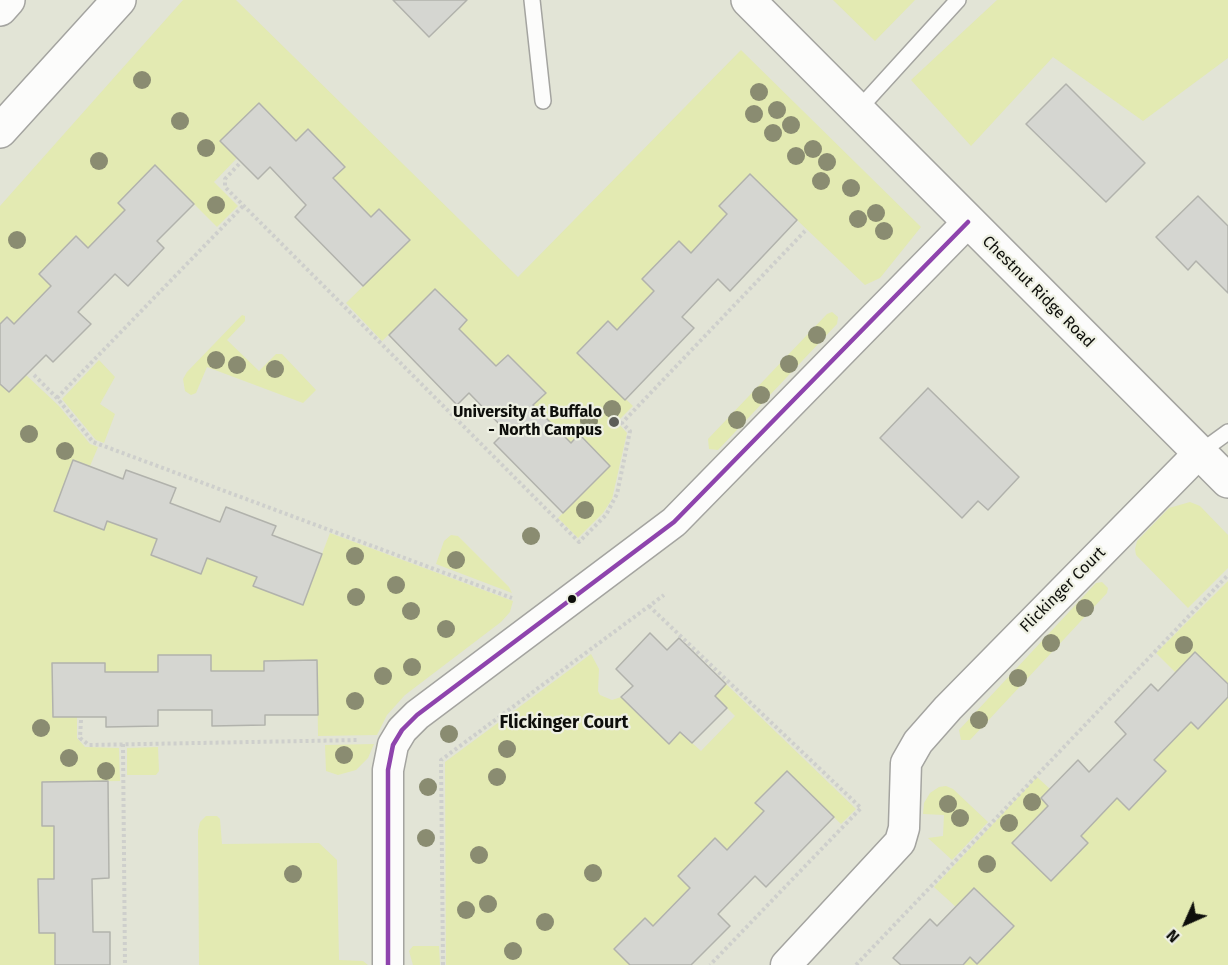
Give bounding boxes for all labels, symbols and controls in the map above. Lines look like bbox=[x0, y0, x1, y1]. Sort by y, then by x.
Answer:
street label: Chestnut Ridge Road bbox=[978, 232, 1098, 352]
place label: University at Buffalo - North Campus bbox=[453, 403, 602, 441]
marker: University at Buffalo - North Campus bbox=[607, 415, 621, 429]
street label: Flickinger Court bbox=[1016, 543, 1110, 637]
unlabelled marker bbox=[566, 593, 578, 605]
district label: Flickinger Court bbox=[500, 712, 628, 734]
north arrow bbox=[1156, 893, 1216, 953]
text: N bbox=[1162, 926, 1183, 947]

